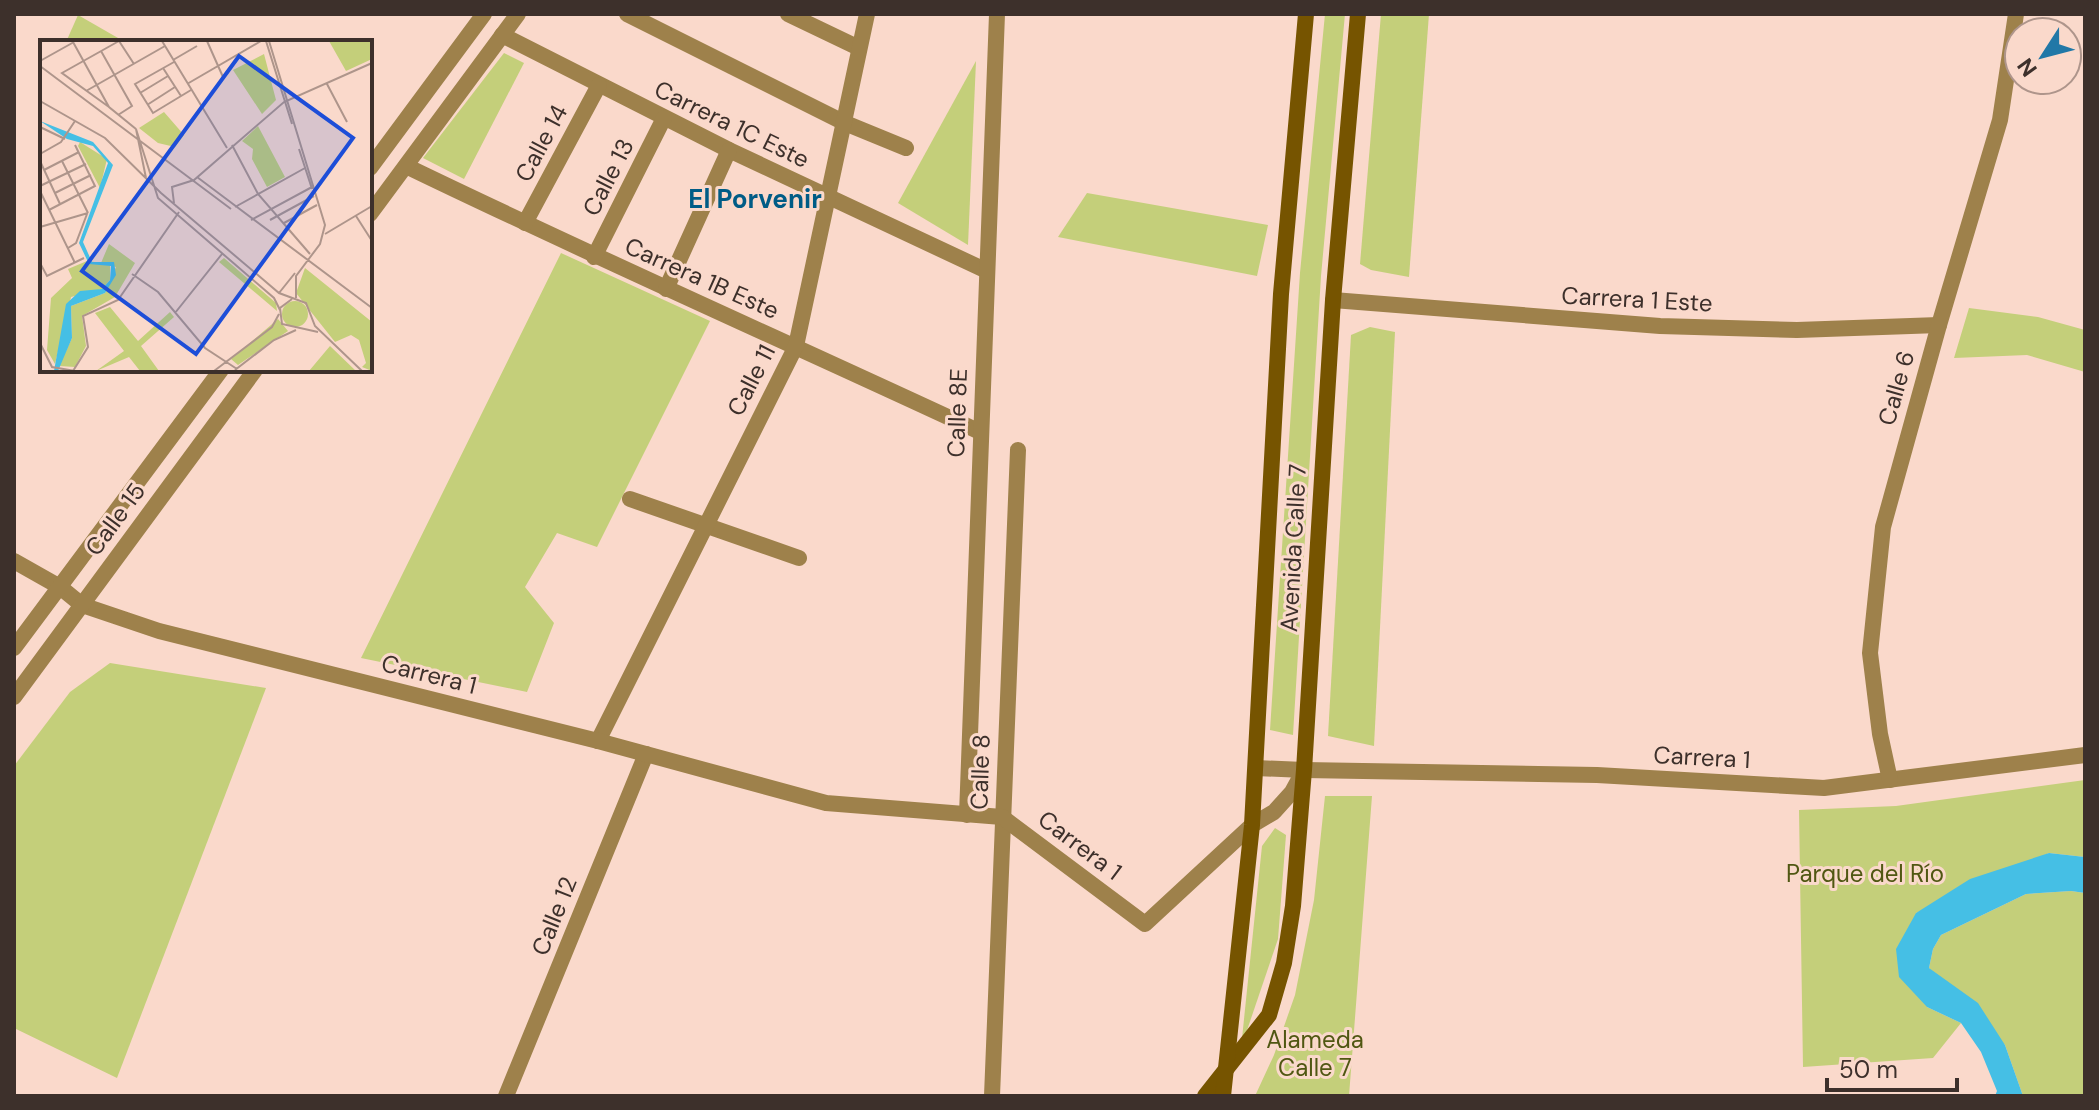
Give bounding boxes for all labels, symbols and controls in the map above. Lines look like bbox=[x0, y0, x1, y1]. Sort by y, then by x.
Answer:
north arrow bbox=[2003, 16, 2083, 96]
inset map bbox=[40, 40, 372, 372]
text: N bbox=[2011, 52, 2044, 82]
street label: Carrera 1C Este bbox=[650, 73, 814, 175]
street label: Calle 14 bbox=[508, 99, 574, 187]
street label: Calle 13 bbox=[575, 133, 641, 221]
district label: El Porvenir bbox=[688, 182, 822, 216]
street label: Carrera 1B Este bbox=[620, 230, 784, 326]
street label: Carrera 1 Este bbox=[1561, 280, 1713, 318]
street label: Calle 11 bbox=[720, 339, 782, 421]
street label: Calle 6 bbox=[1871, 347, 1921, 429]
street label: Calle 8E bbox=[940, 368, 974, 458]
street label: Avenida Calle 7 bbox=[1273, 463, 1313, 633]
street label: Calle 15 bbox=[78, 476, 152, 562]
street label: Carrera 1 bbox=[378, 647, 480, 701]
street label: Calle 8 bbox=[963, 734, 997, 810]
street label: Carrera 1 bbox=[1653, 739, 1751, 775]
street label: Carrera 1 bbox=[1032, 803, 1128, 887]
park label: Parque del Río bbox=[1786, 858, 1944, 889]
street label: Calle 12 bbox=[524, 872, 584, 960]
park label: Alameda Calle 7 bbox=[1266, 1024, 1364, 1083]
scale bar bbox=[1827, 1042, 1957, 1092]
text: 50 m bbox=[1839, 1054, 1898, 1085]

